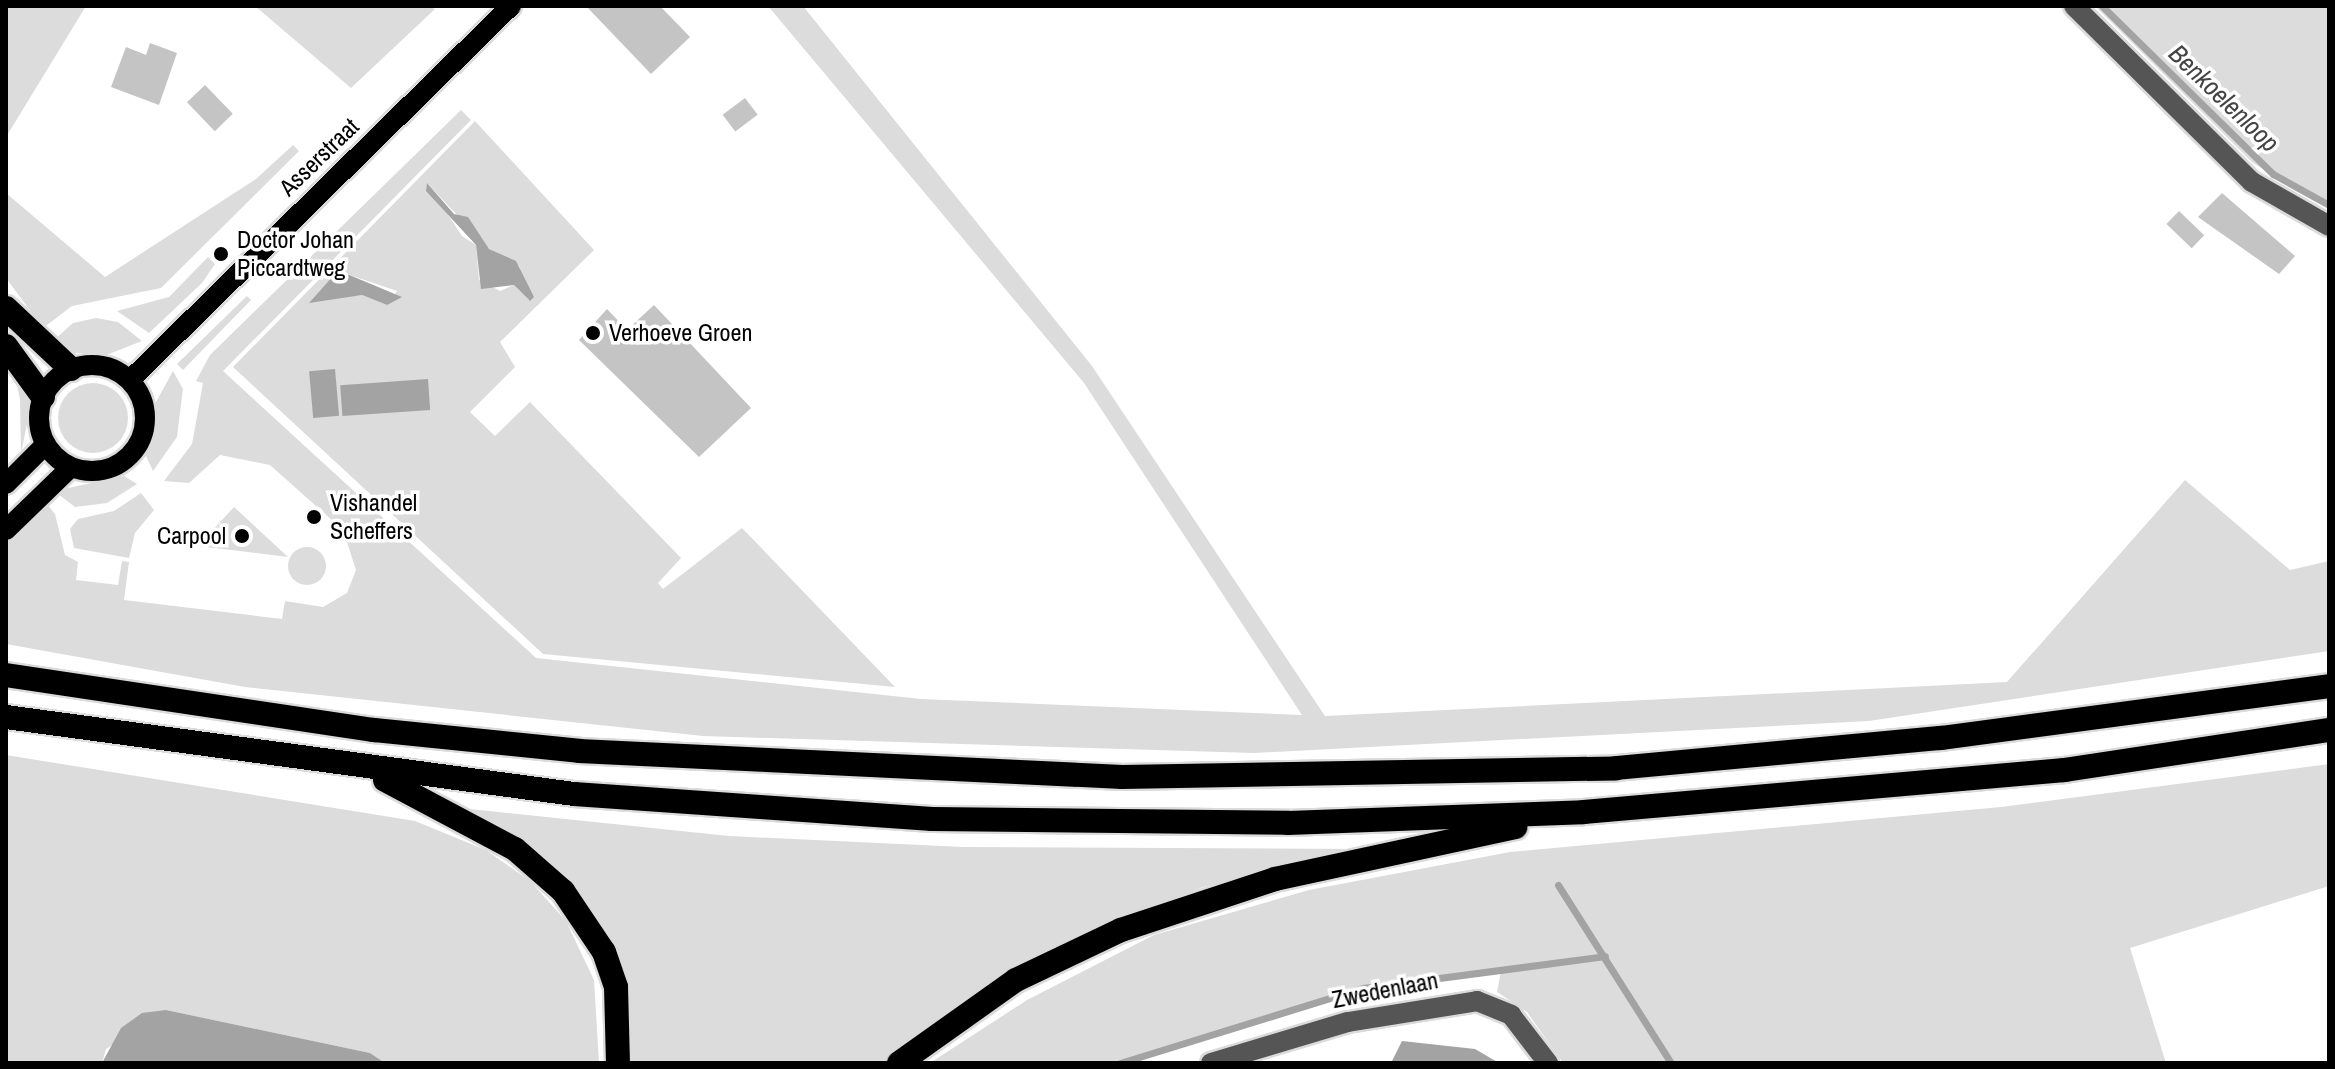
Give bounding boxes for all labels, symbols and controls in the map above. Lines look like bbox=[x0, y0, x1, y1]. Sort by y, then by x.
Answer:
water label: Benkoelenloop bbox=[2162, 38, 2286, 158]
street label: Asserstraat bbox=[273, 112, 365, 202]
place label: Doctor Johan Piccardtweg bbox=[237, 226, 354, 282]
marker: Doctor Johan Piccardtweg bbox=[212, 245, 230, 263]
place label: Verhoeve Groen bbox=[609, 319, 752, 347]
marker: Verhoeve Groen bbox=[584, 324, 602, 342]
place label: Vishandel Scheffers bbox=[330, 489, 417, 545]
marker: Vishandel Scheffers bbox=[305, 508, 323, 526]
place label: Carpool bbox=[157, 522, 226, 550]
marker: Carpool bbox=[233, 527, 251, 545]
street label: Zwedenlaan bbox=[1330, 966, 1440, 1014]

